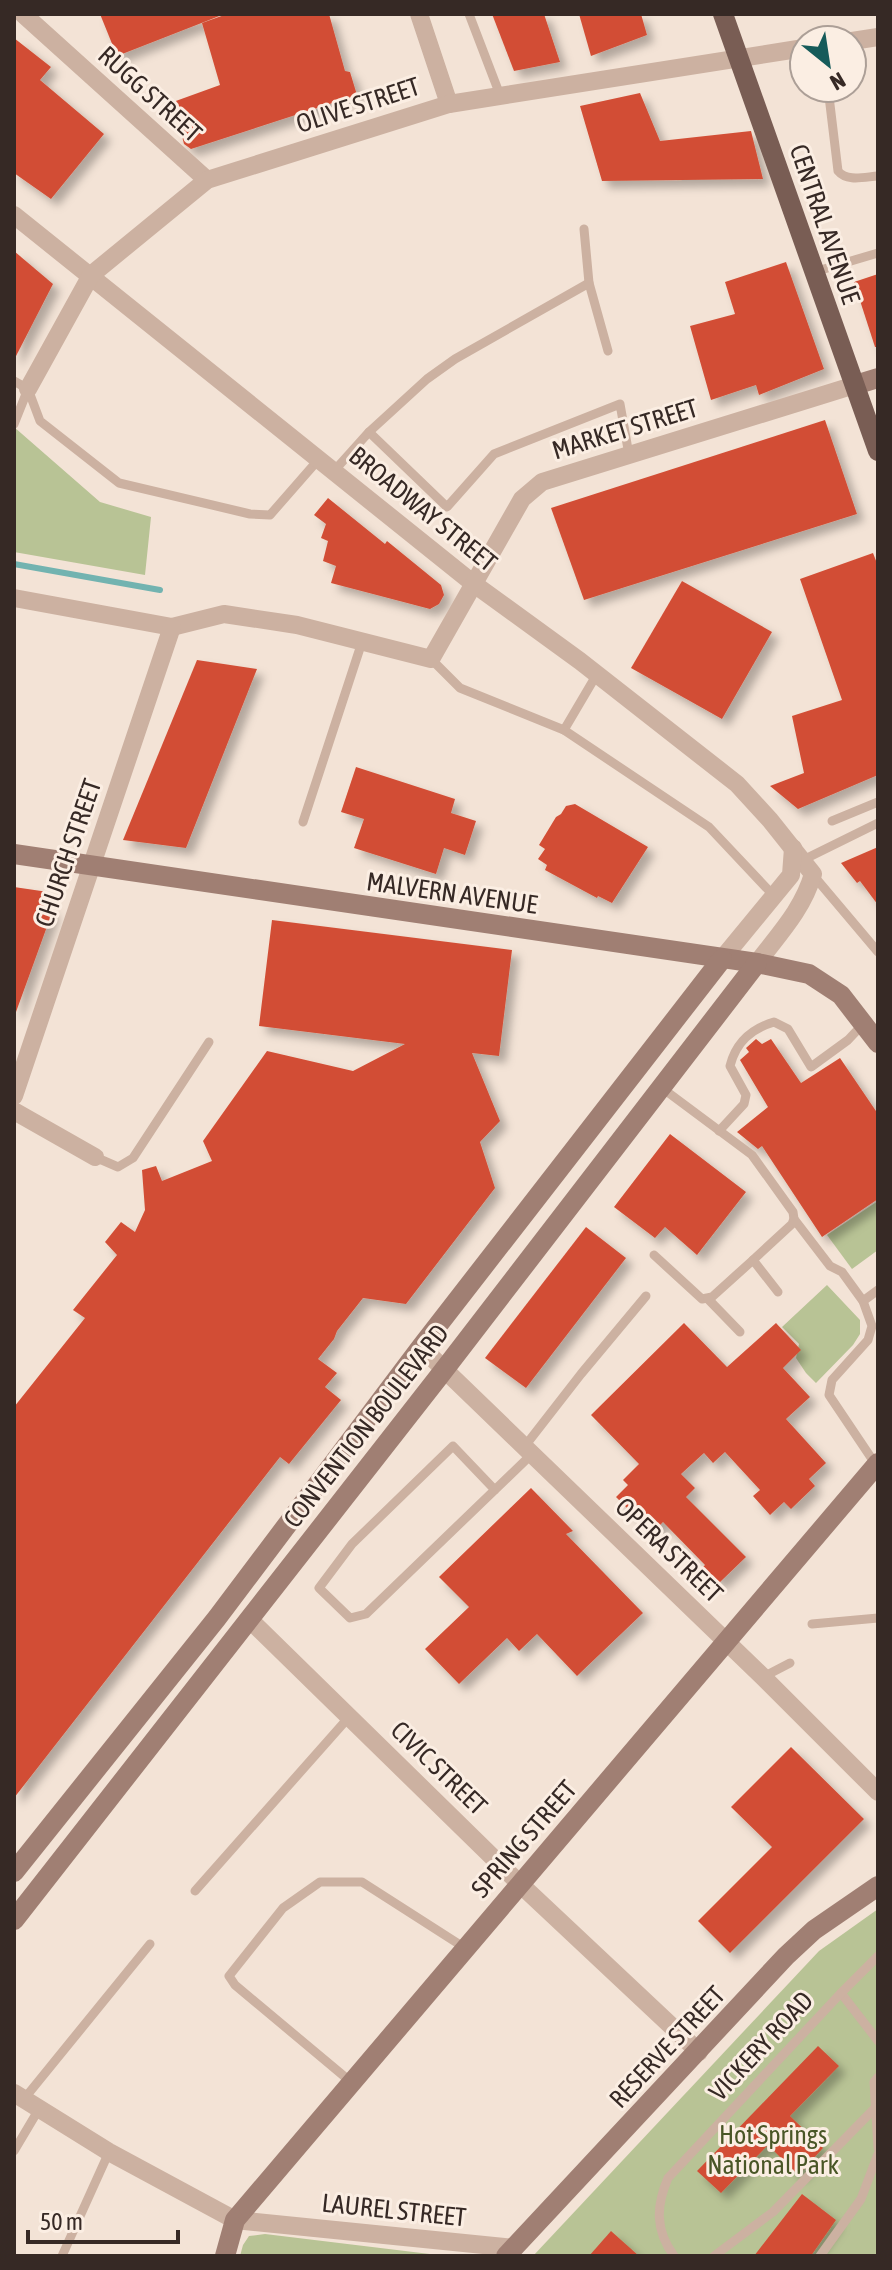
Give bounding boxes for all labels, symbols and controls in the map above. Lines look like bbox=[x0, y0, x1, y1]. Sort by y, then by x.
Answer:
north arrow bbox=[788, 24, 868, 104]
street label: RUGG STREET bbox=[92, 40, 208, 148]
text: N bbox=[826, 67, 850, 96]
street label: OLIVE STREET bbox=[292, 71, 424, 139]
street label: CENTRAL AVENUE bbox=[784, 140, 866, 308]
street label: MARKET STREET bbox=[548, 392, 702, 465]
street label: BROADWAY STREET bbox=[343, 440, 503, 578]
street label: CHURCH STREET bbox=[29, 775, 107, 931]
street label: MALVERN AVENUE bbox=[365, 866, 539, 920]
street label: CONVENTION BOULEVARD bbox=[277, 1318, 455, 1534]
street label: OPERA STREET bbox=[609, 1492, 729, 1609]
street label: CIVIC STREET bbox=[385, 1715, 494, 1822]
street label: SPRING STREET bbox=[465, 1774, 583, 1904]
street label: RESERVE STREET bbox=[603, 1980, 731, 2114]
street label: VICKERY ROAD bbox=[703, 1985, 819, 2107]
park label: Hot Springs National Park bbox=[707, 2120, 839, 2180]
street label: LAUREL STREET bbox=[320, 2188, 468, 2233]
scale bar bbox=[28, 2194, 178, 2244]
text: 50 m bbox=[40, 2208, 83, 2235]

